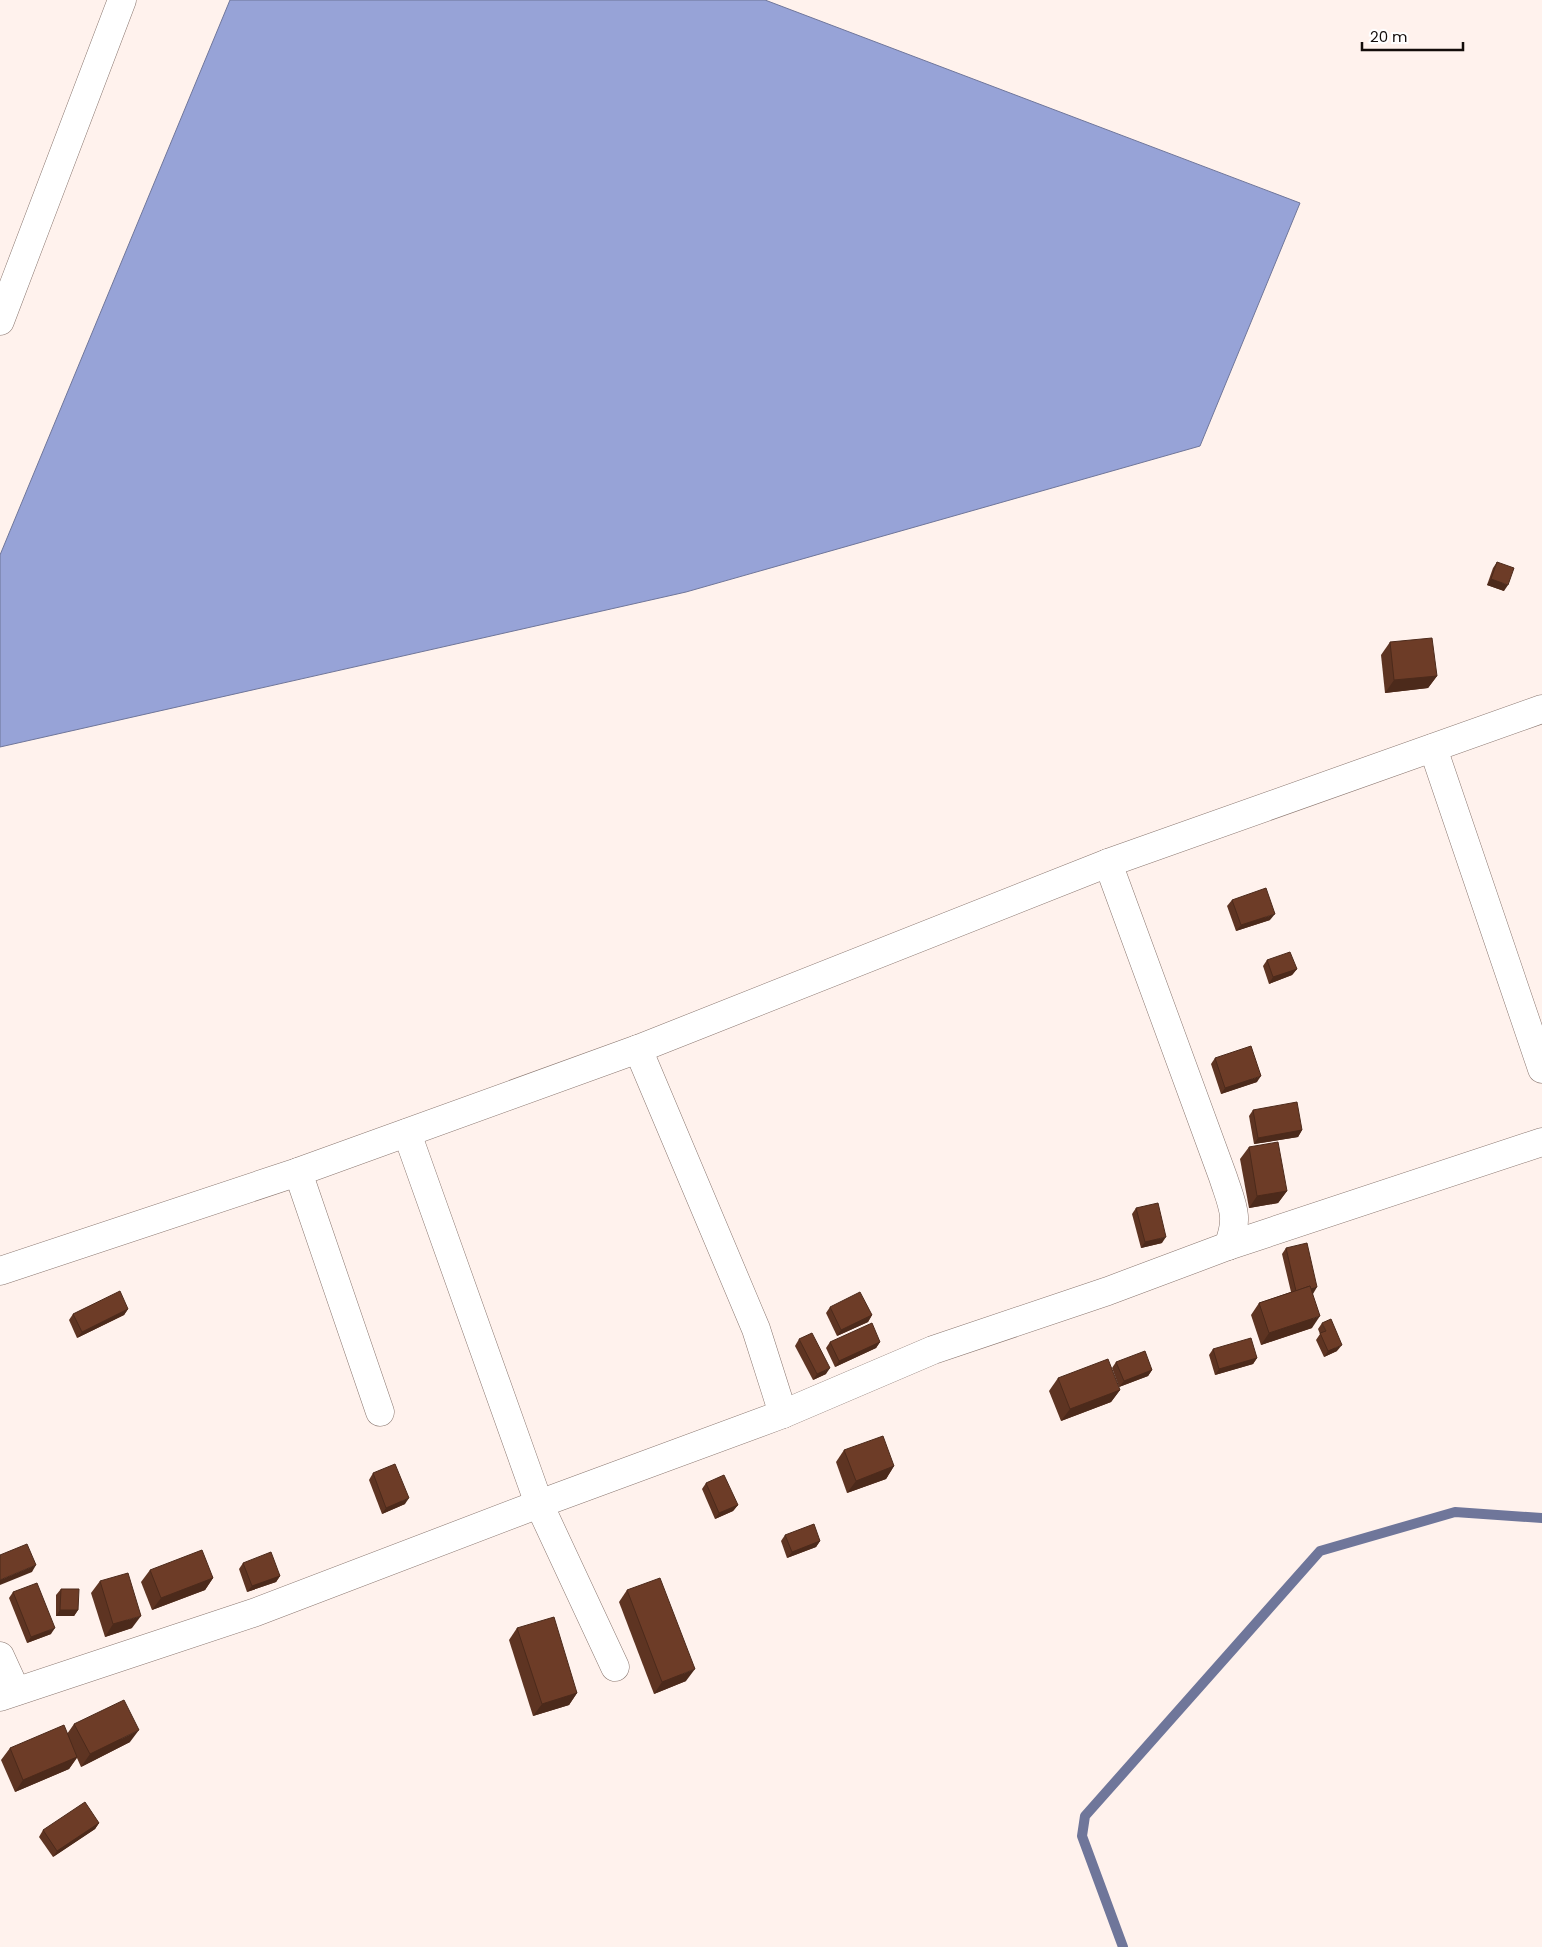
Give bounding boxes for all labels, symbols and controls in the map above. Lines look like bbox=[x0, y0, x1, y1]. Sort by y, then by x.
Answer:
scale bar bbox=[1362, 20, 1463, 52]
text: 20 m bbox=[1370, 26, 1408, 47]

